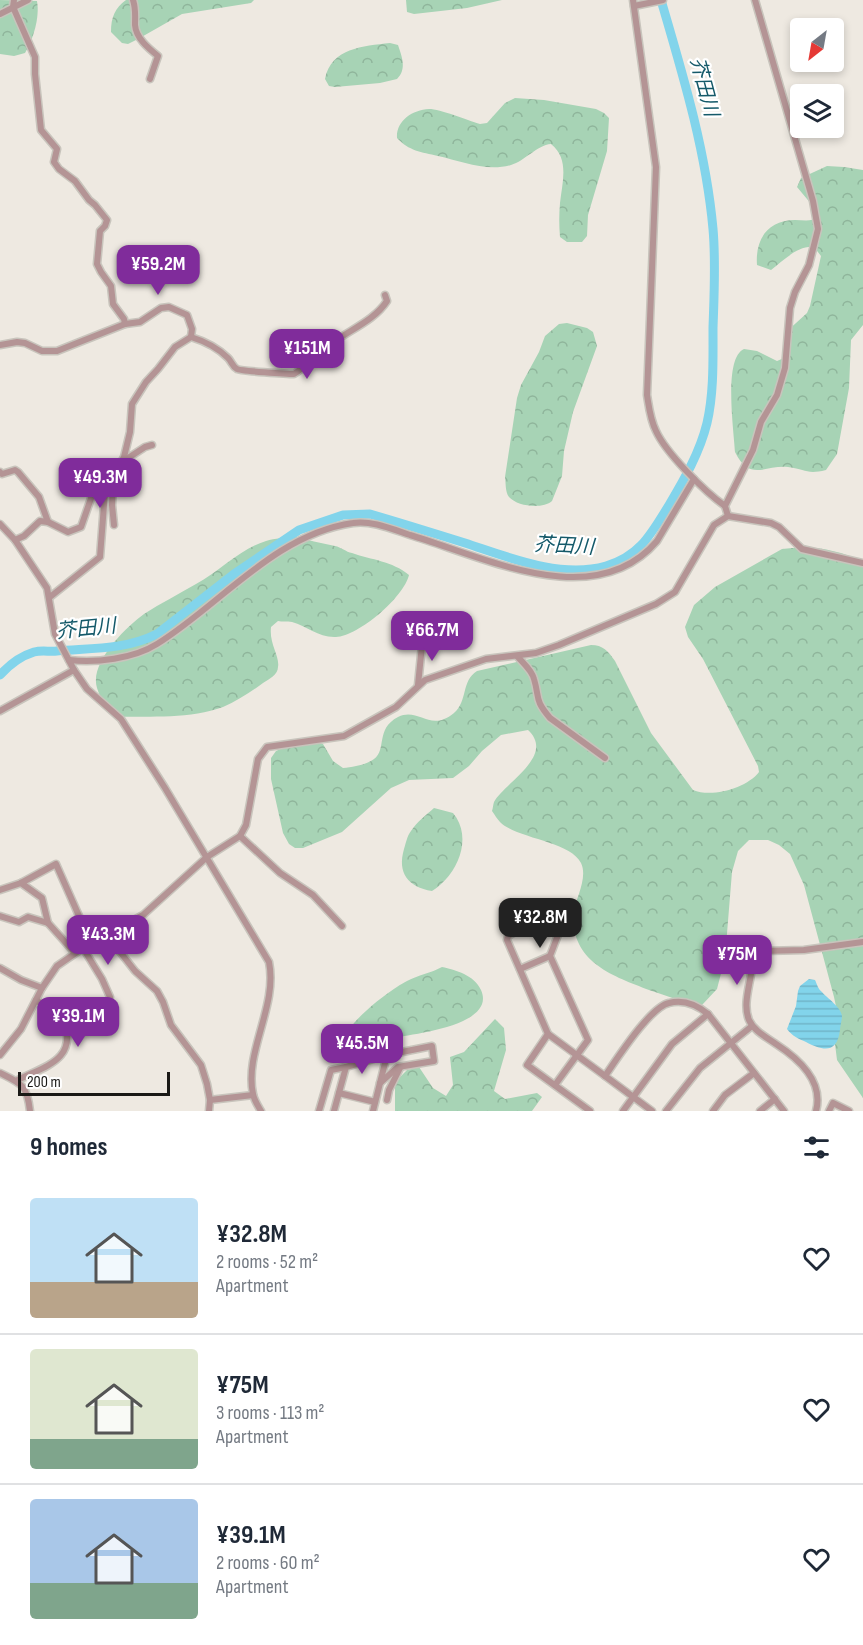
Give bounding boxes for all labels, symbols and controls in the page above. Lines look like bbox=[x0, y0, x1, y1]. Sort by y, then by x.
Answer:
north arrow bbox=[790, 18, 844, 72]
map controls bbox=[790, 18, 844, 138]
water label: 芥田川 bbox=[685, 55, 724, 121]
button: layers bbox=[790, 84, 844, 138]
pin: ¥59.2M bbox=[109, 245, 207, 296]
text: ¥59.2M bbox=[131, 252, 185, 276]
pin: ¥151M bbox=[265, 329, 349, 380]
text: ¥151M bbox=[283, 336, 331, 360]
pin: ¥49.3M bbox=[51, 458, 149, 509]
text: ¥49.3M bbox=[73, 465, 127, 489]
water label: 芥田川 bbox=[533, 532, 597, 560]
pin: ¥66.7M bbox=[383, 611, 481, 662]
water label: 芥田川 bbox=[55, 614, 119, 644]
text: ¥66.7M bbox=[405, 618, 459, 642]
pin: ¥32.8M bbox=[491, 898, 589, 949]
text: ¥32.8M bbox=[513, 905, 567, 929]
pin: ¥43.3M bbox=[59, 915, 157, 966]
text: ¥43.3M bbox=[81, 922, 135, 946]
pin: ¥75M bbox=[701, 935, 773, 986]
text: ¥75M bbox=[717, 942, 757, 966]
pin: ¥39.1M bbox=[29, 997, 127, 1048]
text: ¥39.1M bbox=[51, 1004, 105, 1028]
pin: ¥45.5M bbox=[313, 1024, 411, 1075]
text: ¥45.5M bbox=[335, 1031, 389, 1055]
scale bar bbox=[18, 1069, 170, 1096]
text: 200 m bbox=[27, 1073, 61, 1092]
icon: filters bbox=[800, 1131, 833, 1164]
text: 9 homes bbox=[30, 1132, 108, 1163]
text: ¥32.8M bbox=[216, 1219, 287, 1250]
icon: home bbox=[78, 1222, 150, 1294]
icon: heart bbox=[800, 1242, 833, 1275]
text: 2 rooms · 52 m² bbox=[216, 1250, 318, 1274]
text: Apartment bbox=[216, 1274, 289, 1298]
text: ¥75M bbox=[216, 1370, 269, 1401]
icon: home bbox=[78, 1373, 150, 1445]
icon: heart bbox=[800, 1393, 833, 1426]
text: 3 rooms · 113 m² bbox=[216, 1401, 325, 1425]
text: Apartment bbox=[216, 1425, 289, 1449]
text: ¥39.1M bbox=[216, 1520, 286, 1551]
icon: home bbox=[78, 1523, 150, 1595]
icon: heart bbox=[800, 1543, 833, 1576]
text: 2 rooms · 60 m² bbox=[216, 1551, 320, 1575]
text: Apartment bbox=[216, 1575, 289, 1599]

